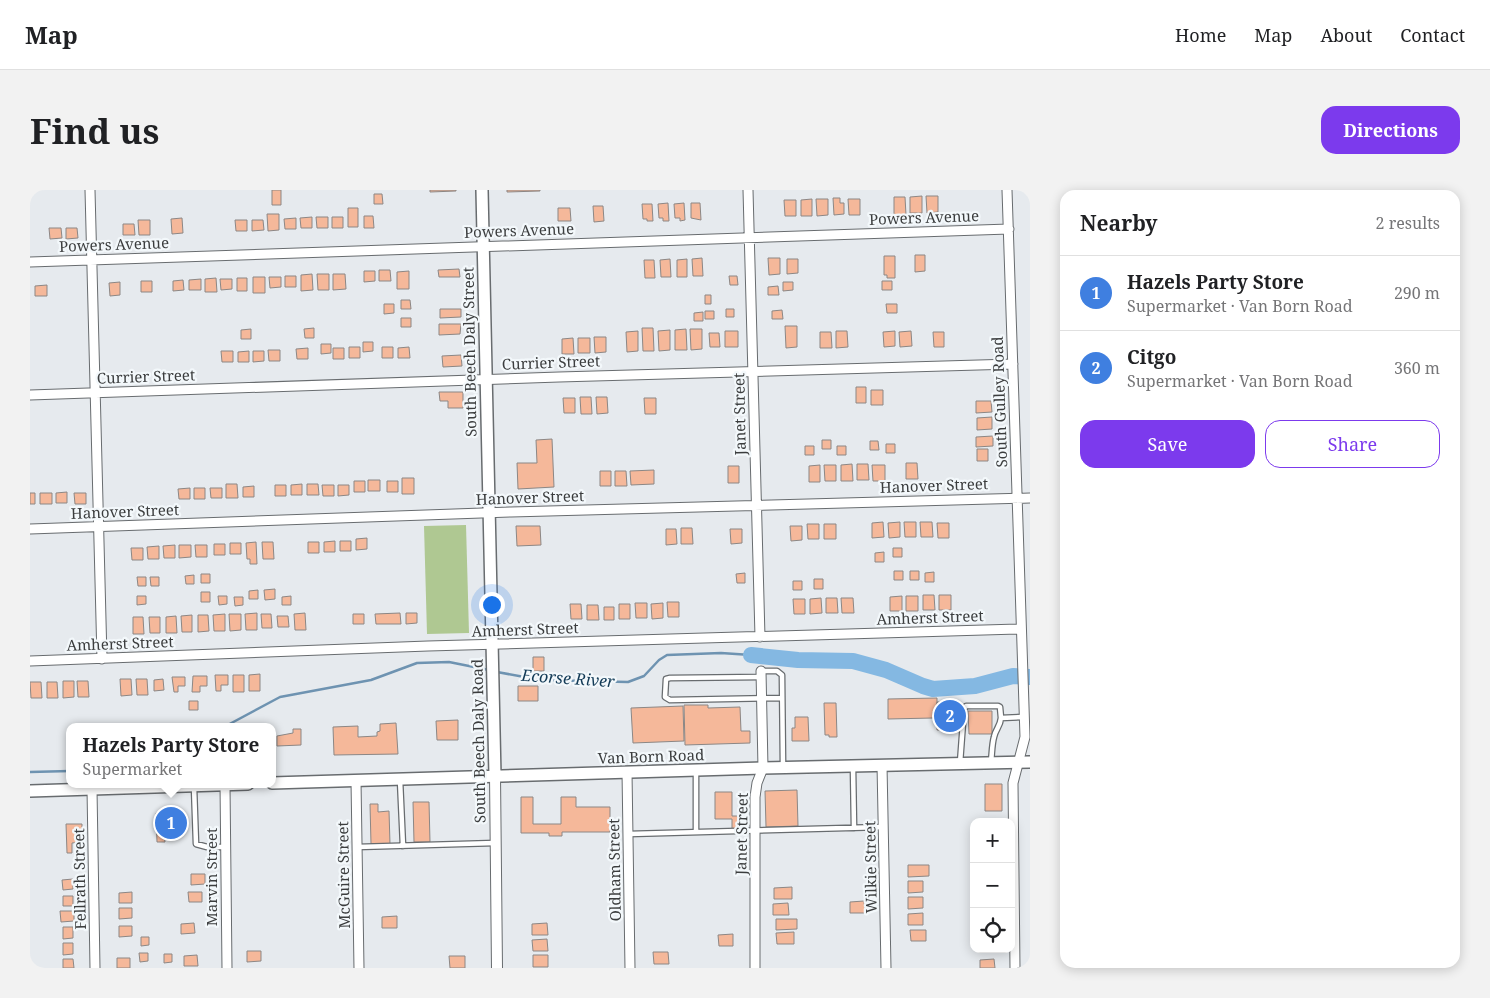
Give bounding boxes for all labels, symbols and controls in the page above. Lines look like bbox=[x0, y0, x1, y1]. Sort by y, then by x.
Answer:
text: Map bbox=[25, 18, 78, 51]
text: Home bbox=[1175, 23, 1226, 47]
text: Map bbox=[1254, 23, 1292, 47]
text: About bbox=[1320, 23, 1372, 47]
text: Contact bbox=[1400, 23, 1465, 47]
button: Directions bbox=[1321, 106, 1460, 154]
text: Find us bbox=[30, 107, 159, 154]
street label: Powers Avenue bbox=[869, 205, 979, 229]
text: Nearby bbox=[1080, 209, 1158, 237]
text: 2 results bbox=[1376, 212, 1440, 234]
street label: Powers Avenue bbox=[464, 218, 574, 242]
street label: Powers Avenue bbox=[59, 232, 169, 256]
street label: South Beech Daly Street bbox=[458, 267, 480, 437]
text: Hazels Party Store bbox=[1127, 269, 1304, 295]
text: 1 bbox=[1091, 282, 1101, 304]
text: 290 m bbox=[1394, 282, 1440, 304]
text: Supermarket · Van Born Road bbox=[1127, 295, 1353, 317]
street label: South Gulley Road bbox=[987, 336, 1011, 468]
text: Citgo bbox=[1127, 344, 1176, 370]
street label: Currier Street bbox=[501, 350, 601, 374]
text: 2 bbox=[1091, 357, 1101, 379]
text: 360 m bbox=[1394, 357, 1440, 379]
street label: Currier Street bbox=[96, 364, 196, 388]
text: Supermarket · Van Born Road bbox=[1127, 370, 1353, 392]
street label: Janet Street bbox=[728, 373, 750, 456]
button: Save bbox=[1080, 420, 1255, 468]
button: Share bbox=[1265, 420, 1440, 468]
street label: Hanover Street bbox=[880, 473, 988, 497]
street label: Hanover Street bbox=[476, 485, 584, 509]
street label: Hanover Street bbox=[71, 499, 179, 523]
your location bbox=[479, 592, 505, 618]
street label: Amherst Street bbox=[876, 605, 984, 629]
street label: Amherst Street bbox=[471, 617, 579, 641]
street label: Amherst Street bbox=[66, 631, 174, 655]
street label: South Beech Daly Road bbox=[467, 659, 489, 823]
water label: Ecorse River bbox=[520, 664, 616, 692]
pin: 2 bbox=[934, 697, 966, 735]
popup bbox=[66, 723, 276, 788]
text: Hazels Party Store bbox=[83, 732, 259, 758]
street label: Van Born Road bbox=[597, 744, 705, 768]
text: Supermarket bbox=[83, 758, 182, 780]
street label: Janet Street bbox=[730, 793, 752, 876]
pin: 1 bbox=[155, 804, 187, 842]
street label: Oldham Street bbox=[603, 818, 625, 922]
map controls bbox=[970, 818, 1015, 953]
button: + bbox=[970, 818, 1015, 863]
street label: McGuire Street bbox=[332, 821, 354, 929]
street label: Wilkie Street bbox=[859, 821, 881, 913]
street label: Fellrath Street bbox=[68, 828, 90, 930]
street label: Marvin Street bbox=[201, 828, 221, 926]
button: − bbox=[970, 863, 1015, 908]
button: locate bbox=[970, 908, 1015, 953]

